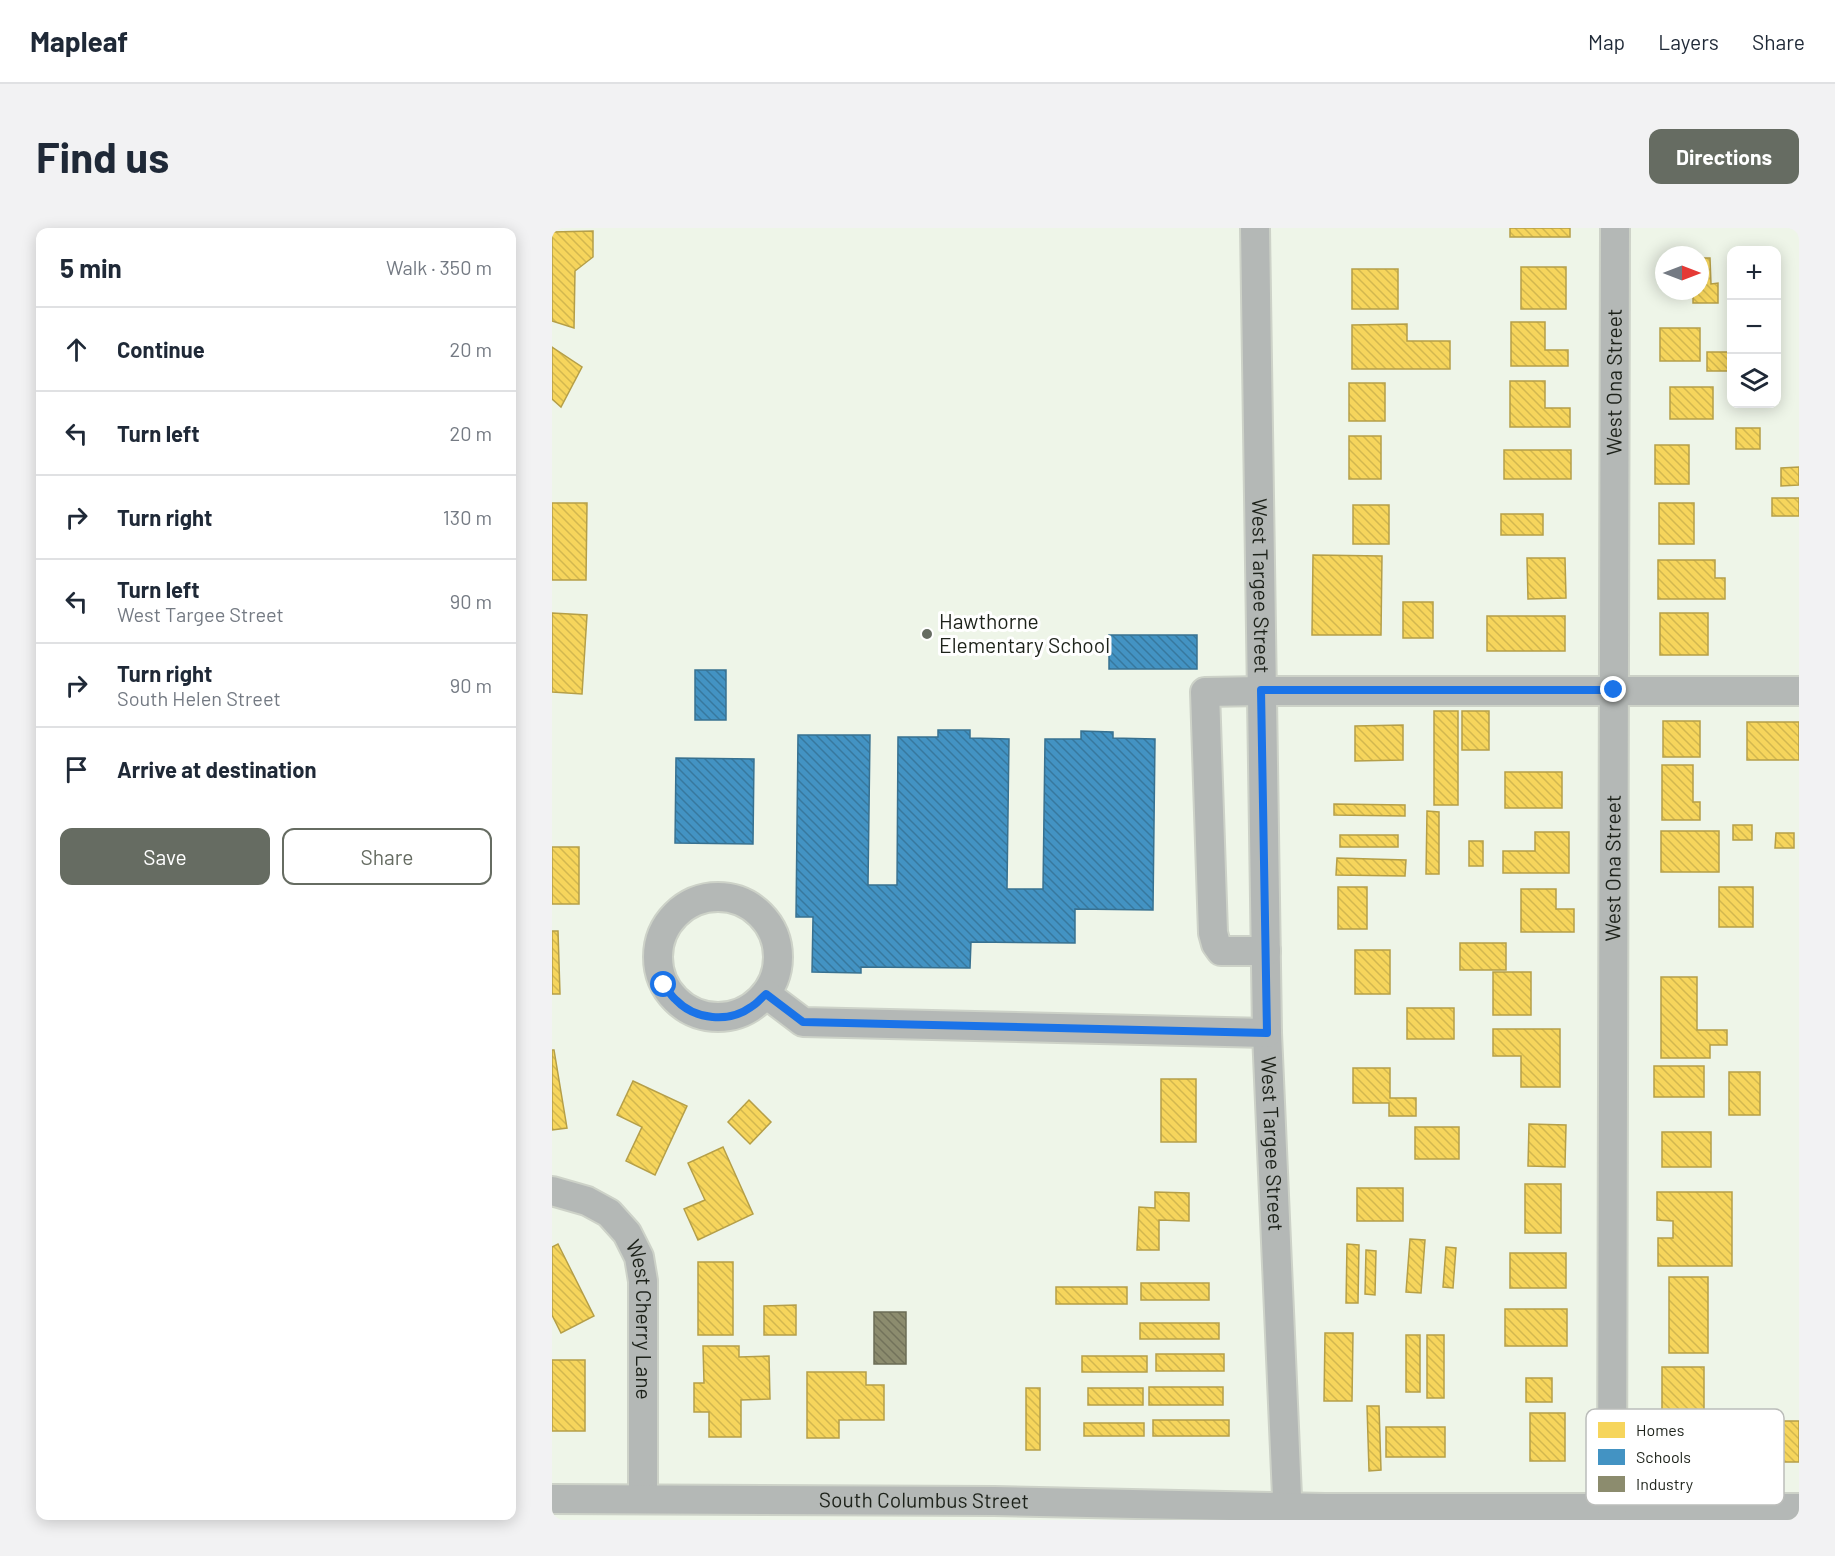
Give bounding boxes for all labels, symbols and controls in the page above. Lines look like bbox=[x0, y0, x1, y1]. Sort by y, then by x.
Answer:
text: Mapleaf bbox=[30, 24, 128, 58]
text: Map bbox=[1588, 29, 1625, 54]
text: Layers bbox=[1658, 29, 1719, 54]
text: Share bbox=[1752, 29, 1805, 54]
button: Directions bbox=[1649, 129, 1799, 184]
text: Find us bbox=[36, 131, 169, 181]
north arrow bbox=[1655, 246, 1709, 300]
map controls bbox=[1727, 246, 1781, 408]
button: + bbox=[1727, 246, 1781, 300]
text: 5 min bbox=[60, 252, 122, 283]
text: Walk · 350 m bbox=[386, 255, 492, 279]
button: − bbox=[1727, 300, 1781, 354]
street label: West Ona Street bbox=[1600, 308, 1626, 456]
icon: ahead bbox=[60, 333, 93, 366]
text: Continue bbox=[117, 336, 205, 362]
text: 20 m bbox=[449, 337, 492, 361]
button: layers bbox=[1727, 354, 1781, 408]
icon: left bbox=[60, 417, 93, 450]
text: Turn left bbox=[117, 420, 200, 446]
text: 20 m bbox=[449, 421, 492, 445]
street label: West Targee Street bbox=[1248, 498, 1276, 674]
icon: right bbox=[60, 501, 93, 534]
text: Turn right bbox=[117, 504, 212, 530]
text: 130 m bbox=[443, 505, 492, 529]
text: Turn left bbox=[117, 576, 200, 602]
icon: left bbox=[60, 585, 93, 618]
text: 90 m bbox=[450, 589, 492, 613]
text: West Targee Street bbox=[117, 602, 284, 626]
place label: Hawthorne Elementary School bbox=[939, 608, 1110, 657]
marker: Hawthorne Elementary School bbox=[920, 627, 934, 641]
text: Turn right bbox=[117, 660, 212, 686]
icon: right bbox=[60, 669, 93, 702]
text: 90 m bbox=[450, 673, 492, 697]
route end bbox=[1600, 676, 1626, 702]
text: South Helen Street bbox=[117, 686, 281, 710]
icon: arrive bbox=[60, 753, 93, 786]
text: Arrive at destination bbox=[117, 756, 316, 782]
street label: West Ona Street bbox=[1599, 794, 1625, 942]
button: Save bbox=[60, 828, 270, 885]
button: Share bbox=[282, 828, 492, 885]
route start bbox=[650, 971, 676, 997]
street label: West Targee Street bbox=[1257, 1056, 1290, 1232]
street label: West Cherry Lane bbox=[621, 1235, 657, 1400]
legend bbox=[1586, 1409, 1784, 1505]
text: Homes bbox=[1636, 1420, 1684, 1439]
text: Schools bbox=[1636, 1447, 1691, 1466]
text: Industry bbox=[1636, 1474, 1694, 1493]
street label: South Columbus Street bbox=[819, 1486, 1029, 1513]

